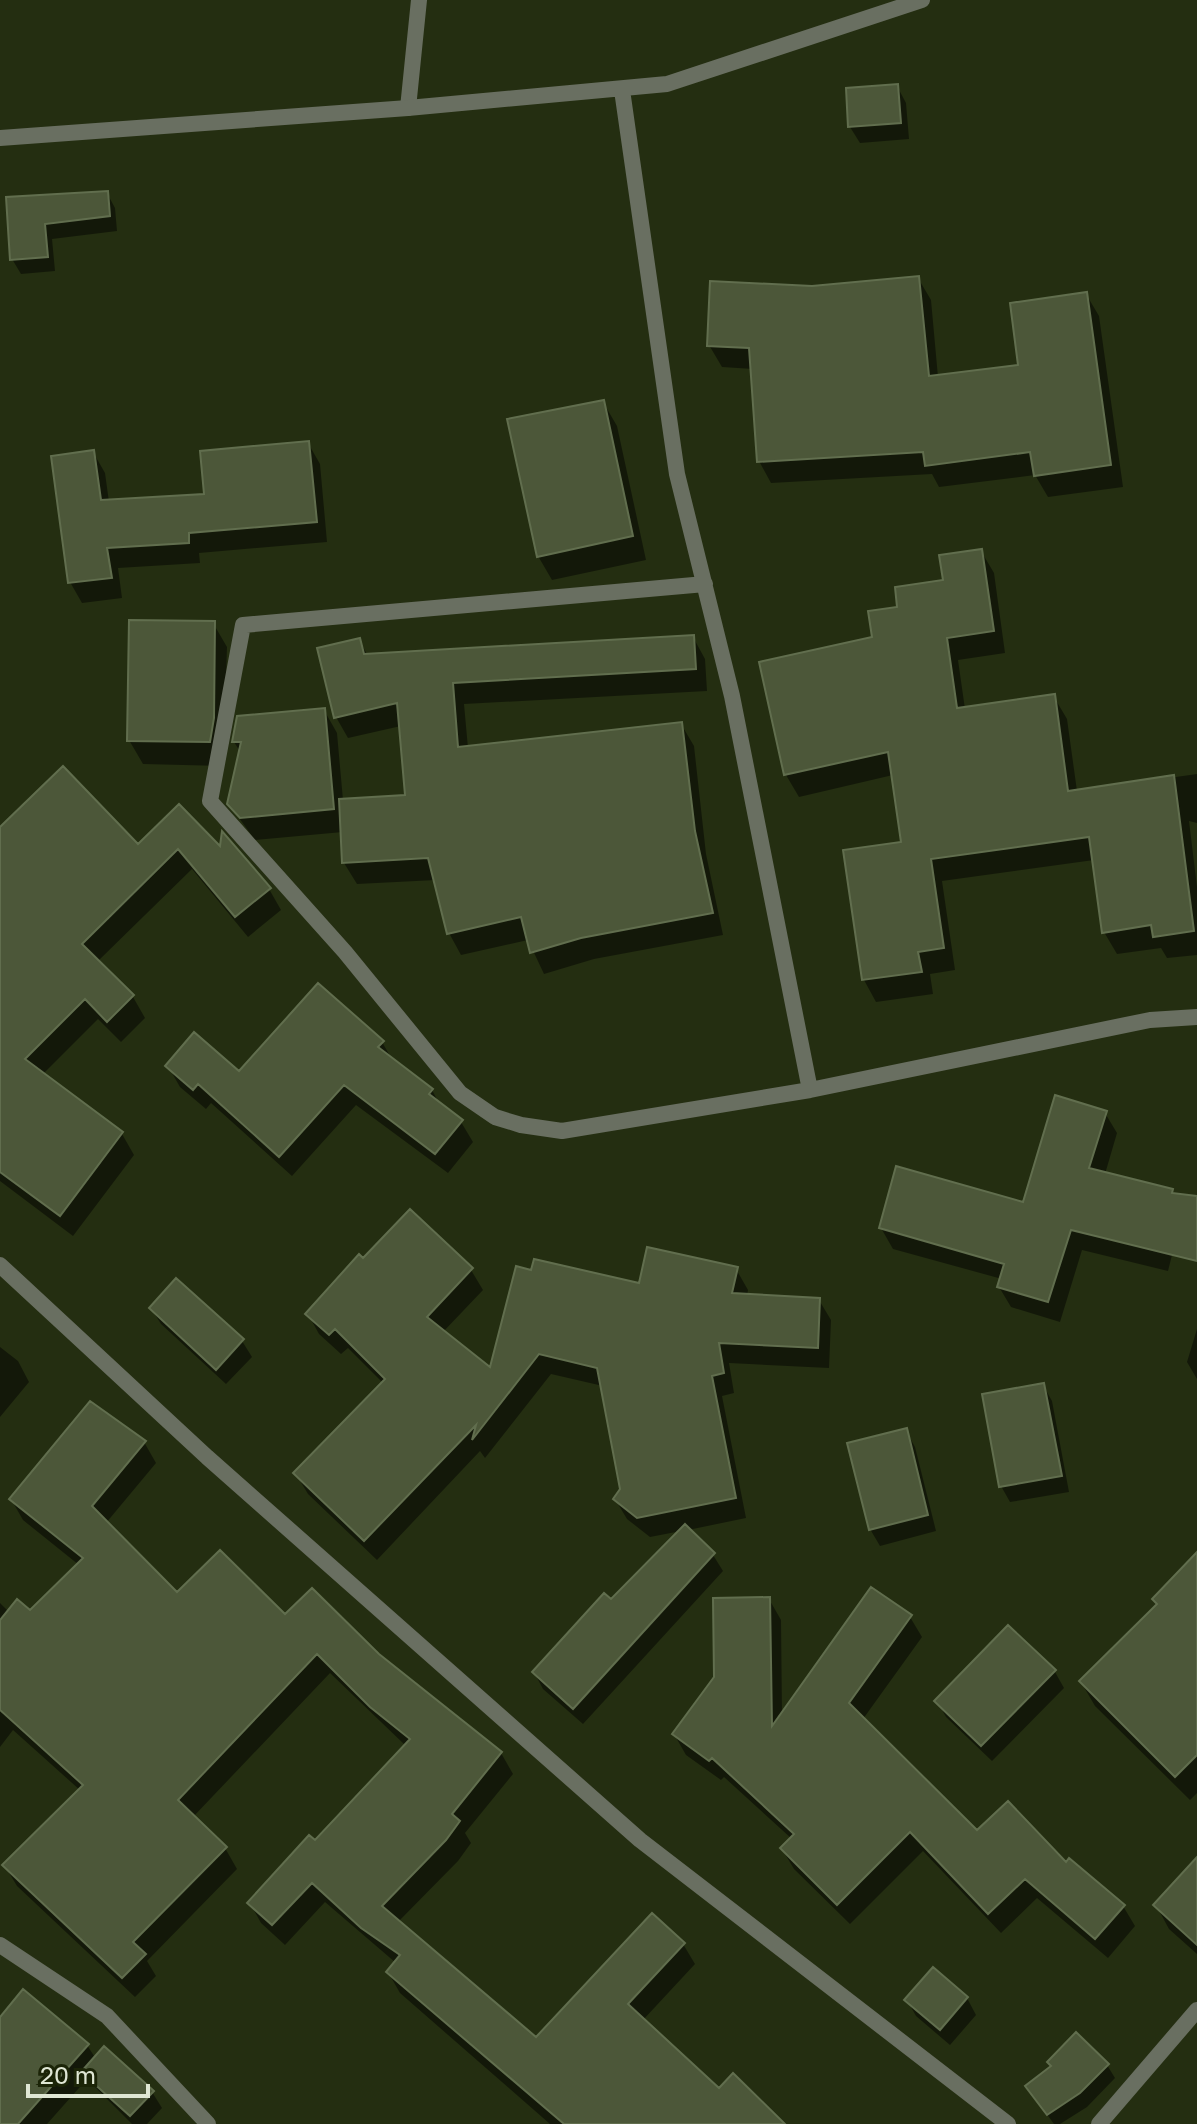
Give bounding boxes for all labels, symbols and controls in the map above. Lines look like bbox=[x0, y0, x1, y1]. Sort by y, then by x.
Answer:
scale bar bbox=[28, 2048, 148, 2098]
text: 20 m bbox=[40, 2060, 96, 2089]

